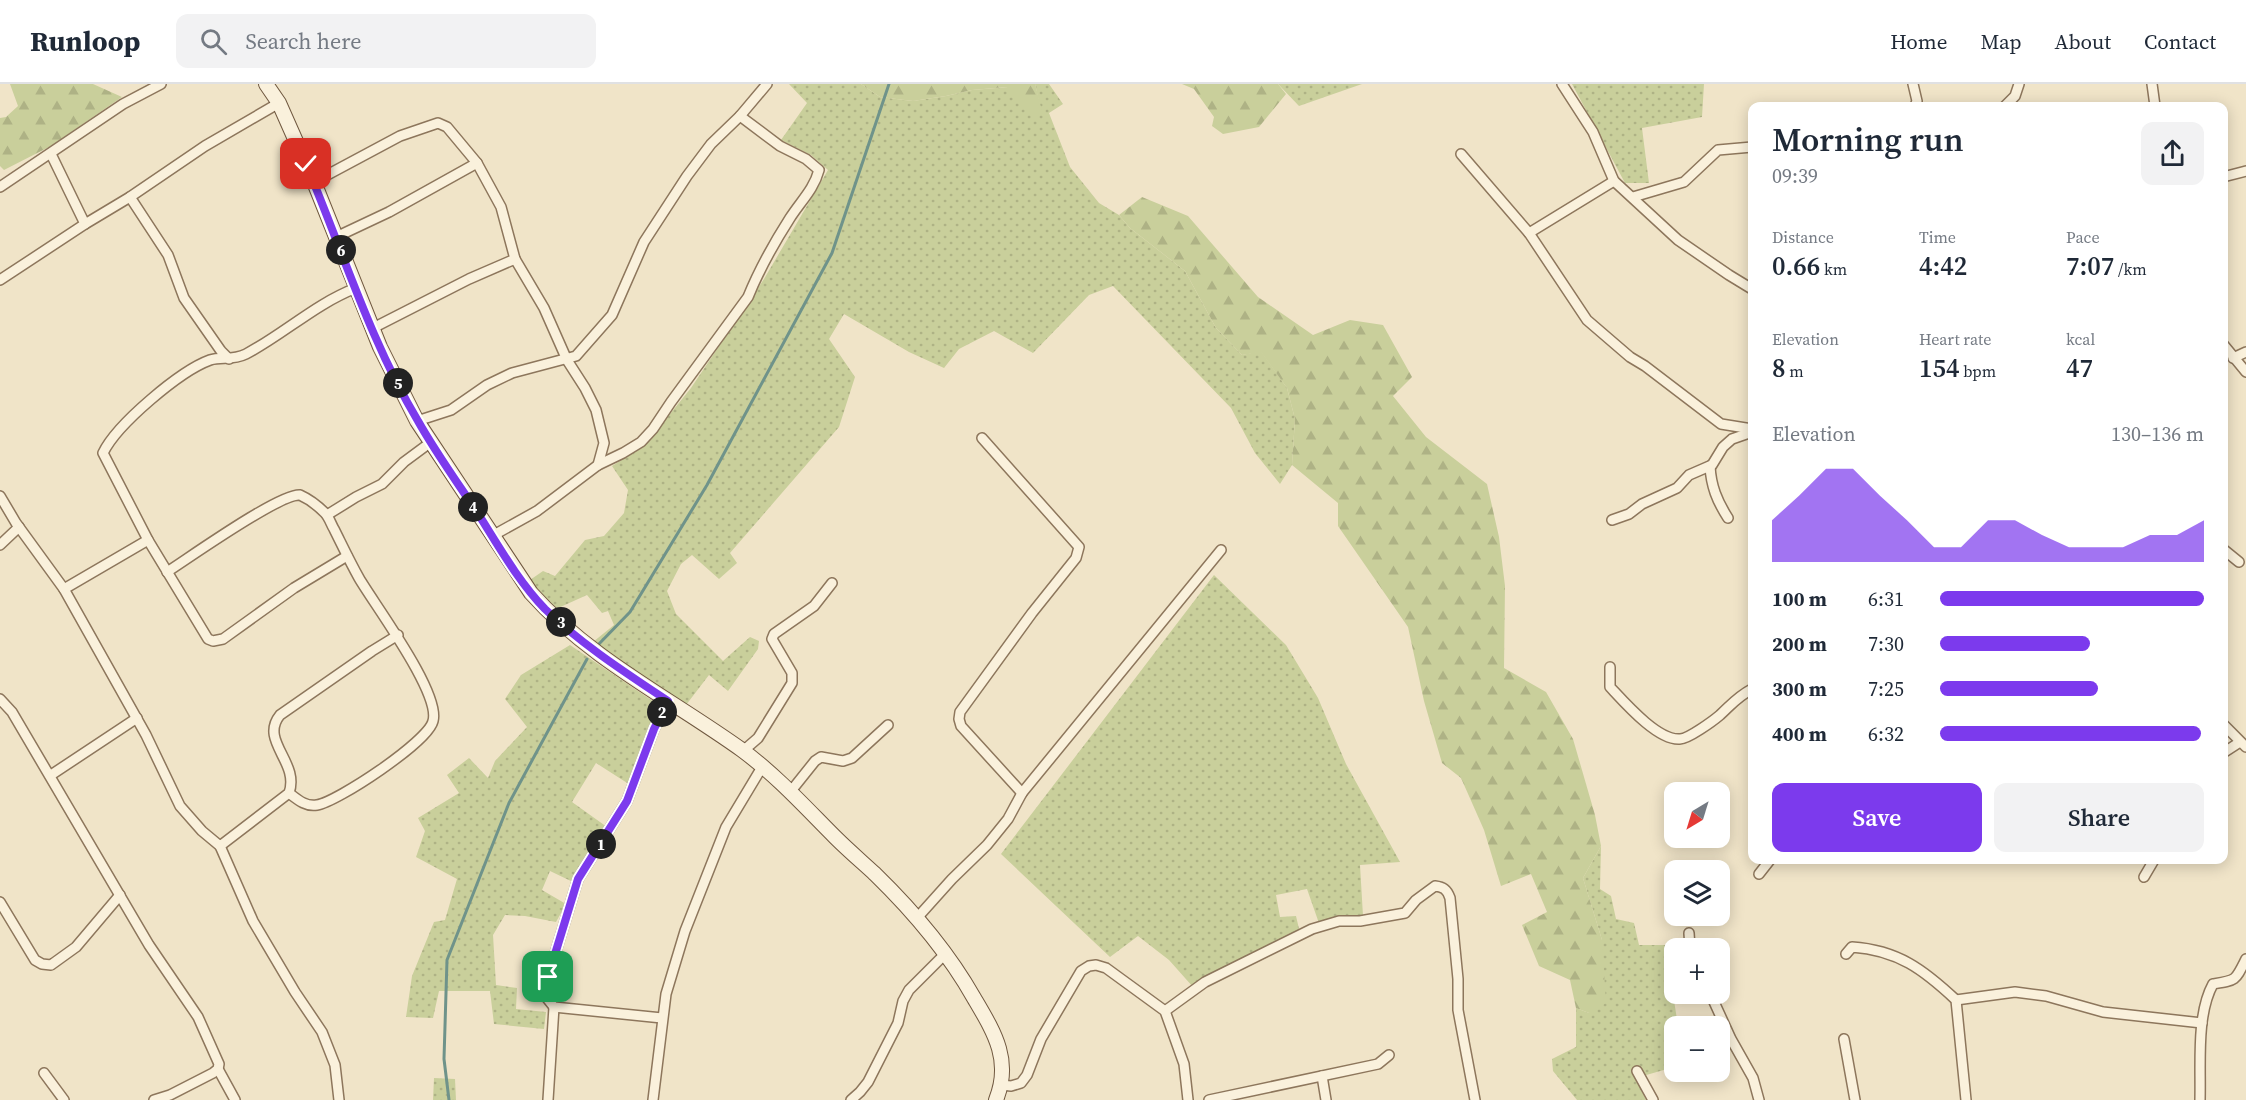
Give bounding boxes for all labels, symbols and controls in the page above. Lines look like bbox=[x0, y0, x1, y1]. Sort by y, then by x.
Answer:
search box bbox=[176, 14, 596, 68]
text: Runloop bbox=[30, 22, 140, 60]
icon: search bbox=[197, 25, 230, 58]
text: Search here bbox=[245, 26, 361, 56]
text: Home bbox=[1890, 27, 1948, 56]
text: Map bbox=[1981, 27, 2022, 56]
text: About bbox=[2055, 27, 2111, 56]
text: Contact bbox=[2144, 27, 2216, 56]
text: Morning run bbox=[1772, 117, 1964, 162]
button: share bbox=[2141, 122, 2204, 185]
pin bbox=[280, 138, 331, 189]
icon: check bbox=[289, 147, 322, 180]
text: 09:39 bbox=[1772, 162, 1818, 190]
text: Distance bbox=[1772, 226, 1834, 248]
text: Time bbox=[1919, 226, 1956, 248]
text: Pace bbox=[2066, 226, 2100, 248]
pin: 6 bbox=[326, 235, 356, 265]
text: 6 bbox=[337, 239, 345, 261]
text: 0.66 bbox=[1772, 248, 1820, 284]
text: 4:42 bbox=[1919, 248, 1967, 284]
text: 7:07 bbox=[2066, 248, 2114, 284]
text: km bbox=[1820, 258, 1847, 280]
text: /km bbox=[2114, 258, 2147, 280]
text: Elevation bbox=[1772, 328, 1839, 350]
text: Heart rate bbox=[1919, 328, 1991, 350]
text: kcal bbox=[2066, 328, 2095, 350]
text: 8 bbox=[1772, 350, 1786, 386]
text: 154 bbox=[1919, 350, 1960, 386]
text: 47 bbox=[2066, 350, 2093, 386]
text: m bbox=[1786, 360, 1804, 382]
text: bpm bbox=[1960, 360, 1996, 382]
pin: 5 bbox=[383, 368, 413, 398]
text: 5 bbox=[394, 372, 402, 394]
text: Elevation bbox=[1772, 420, 1856, 448]
text: 130–136 m bbox=[2111, 420, 2204, 448]
pin: 4 bbox=[458, 492, 488, 522]
text: 4 bbox=[469, 496, 477, 518]
text: 100 m bbox=[1772, 585, 1827, 613]
text: 6:31 bbox=[1868, 585, 1904, 613]
pin: 3 bbox=[546, 607, 576, 637]
text: 3 bbox=[557, 611, 565, 633]
text: 200 m bbox=[1772, 630, 1827, 658]
text: 7:30 bbox=[1868, 630, 1904, 658]
text: 300 m bbox=[1772, 675, 1827, 703]
text: 7:25 bbox=[1868, 675, 1904, 703]
pin: 2 bbox=[647, 697, 677, 727]
text: 2 bbox=[658, 701, 666, 723]
text: 400 m bbox=[1772, 720, 1827, 748]
text: 6:32 bbox=[1868, 720, 1904, 748]
north arrow bbox=[1664, 782, 1730, 848]
map controls bbox=[1664, 782, 1730, 1082]
button: Save bbox=[1772, 783, 1982, 852]
button: Share bbox=[1994, 783, 2204, 852]
pin: 1 bbox=[586, 829, 616, 859]
text: 1 bbox=[597, 833, 605, 855]
button: layers bbox=[1664, 860, 1730, 926]
button: + bbox=[1664, 938, 1730, 1004]
pin bbox=[522, 951, 573, 1002]
icon: arrive bbox=[531, 960, 564, 993]
button: − bbox=[1664, 1016, 1730, 1082]

